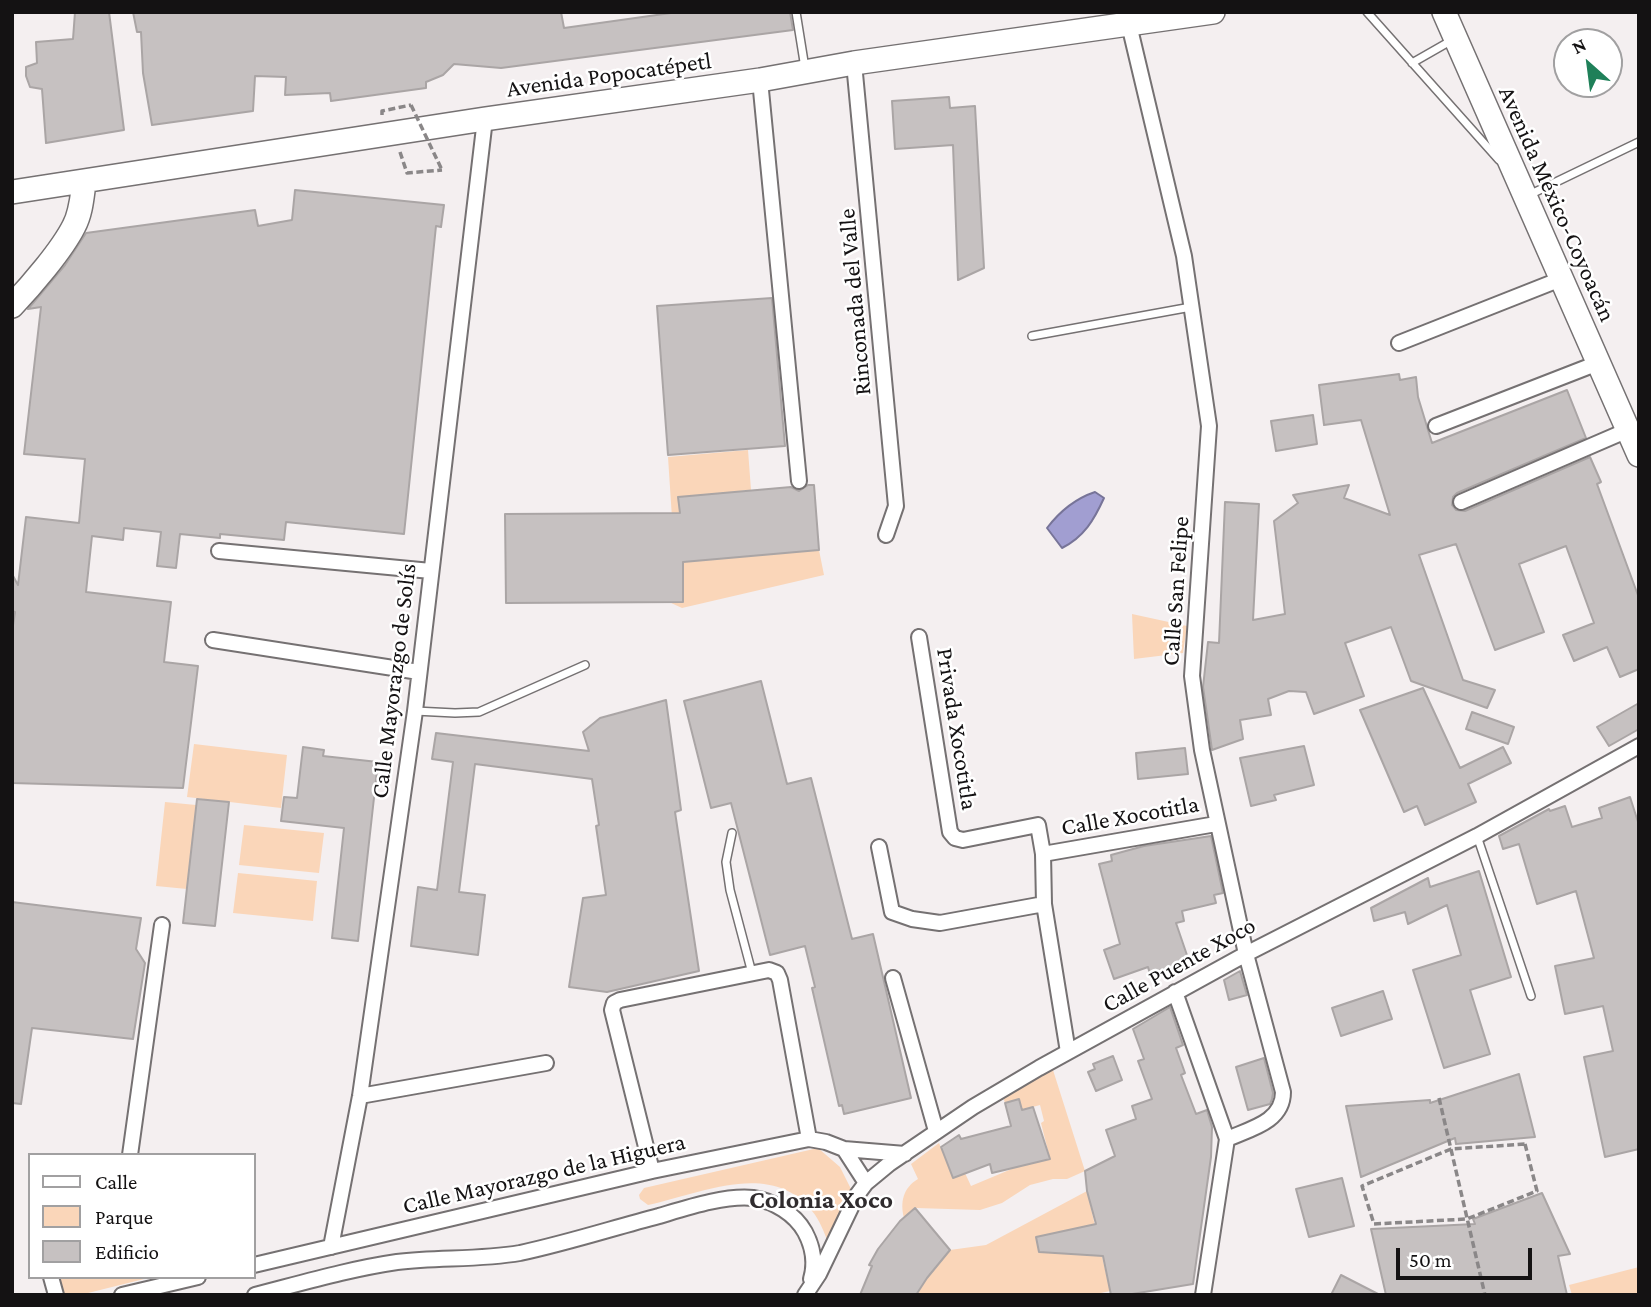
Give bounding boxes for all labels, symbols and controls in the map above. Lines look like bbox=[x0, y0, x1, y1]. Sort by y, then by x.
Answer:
north arrow bbox=[1553, 28, 1623, 98]
text: N bbox=[1568, 33, 1589, 58]
street label: Avenida Popocatépetl bbox=[505, 46, 713, 104]
street label: Avenida México-Coyoacán bbox=[1492, 82, 1622, 326]
street label: Rinconada del Valle bbox=[832, 207, 878, 397]
street label: Calle San Felipe bbox=[1156, 515, 1196, 667]
street label: Calle Mayorazgo de Solís bbox=[365, 562, 423, 800]
street label: Privada Xocotitla bbox=[930, 646, 984, 812]
street label: Calle Xocotitla bbox=[1059, 790, 1201, 842]
street label: Calle Puente Xoco bbox=[1097, 911, 1261, 1019]
street label: Calle Mayorazgo de la Higuera bbox=[400, 1127, 688, 1221]
legend bbox=[28, 1153, 256, 1279]
text: Calle bbox=[95, 1170, 137, 1194]
district label: Colonia Xoco bbox=[749, 1184, 893, 1216]
text: Parque bbox=[95, 1205, 153, 1229]
scale bar bbox=[1399, 1234, 1536, 1278]
text: Edificio bbox=[95, 1240, 159, 1264]
text: 50 m bbox=[1409, 1248, 1452, 1272]

